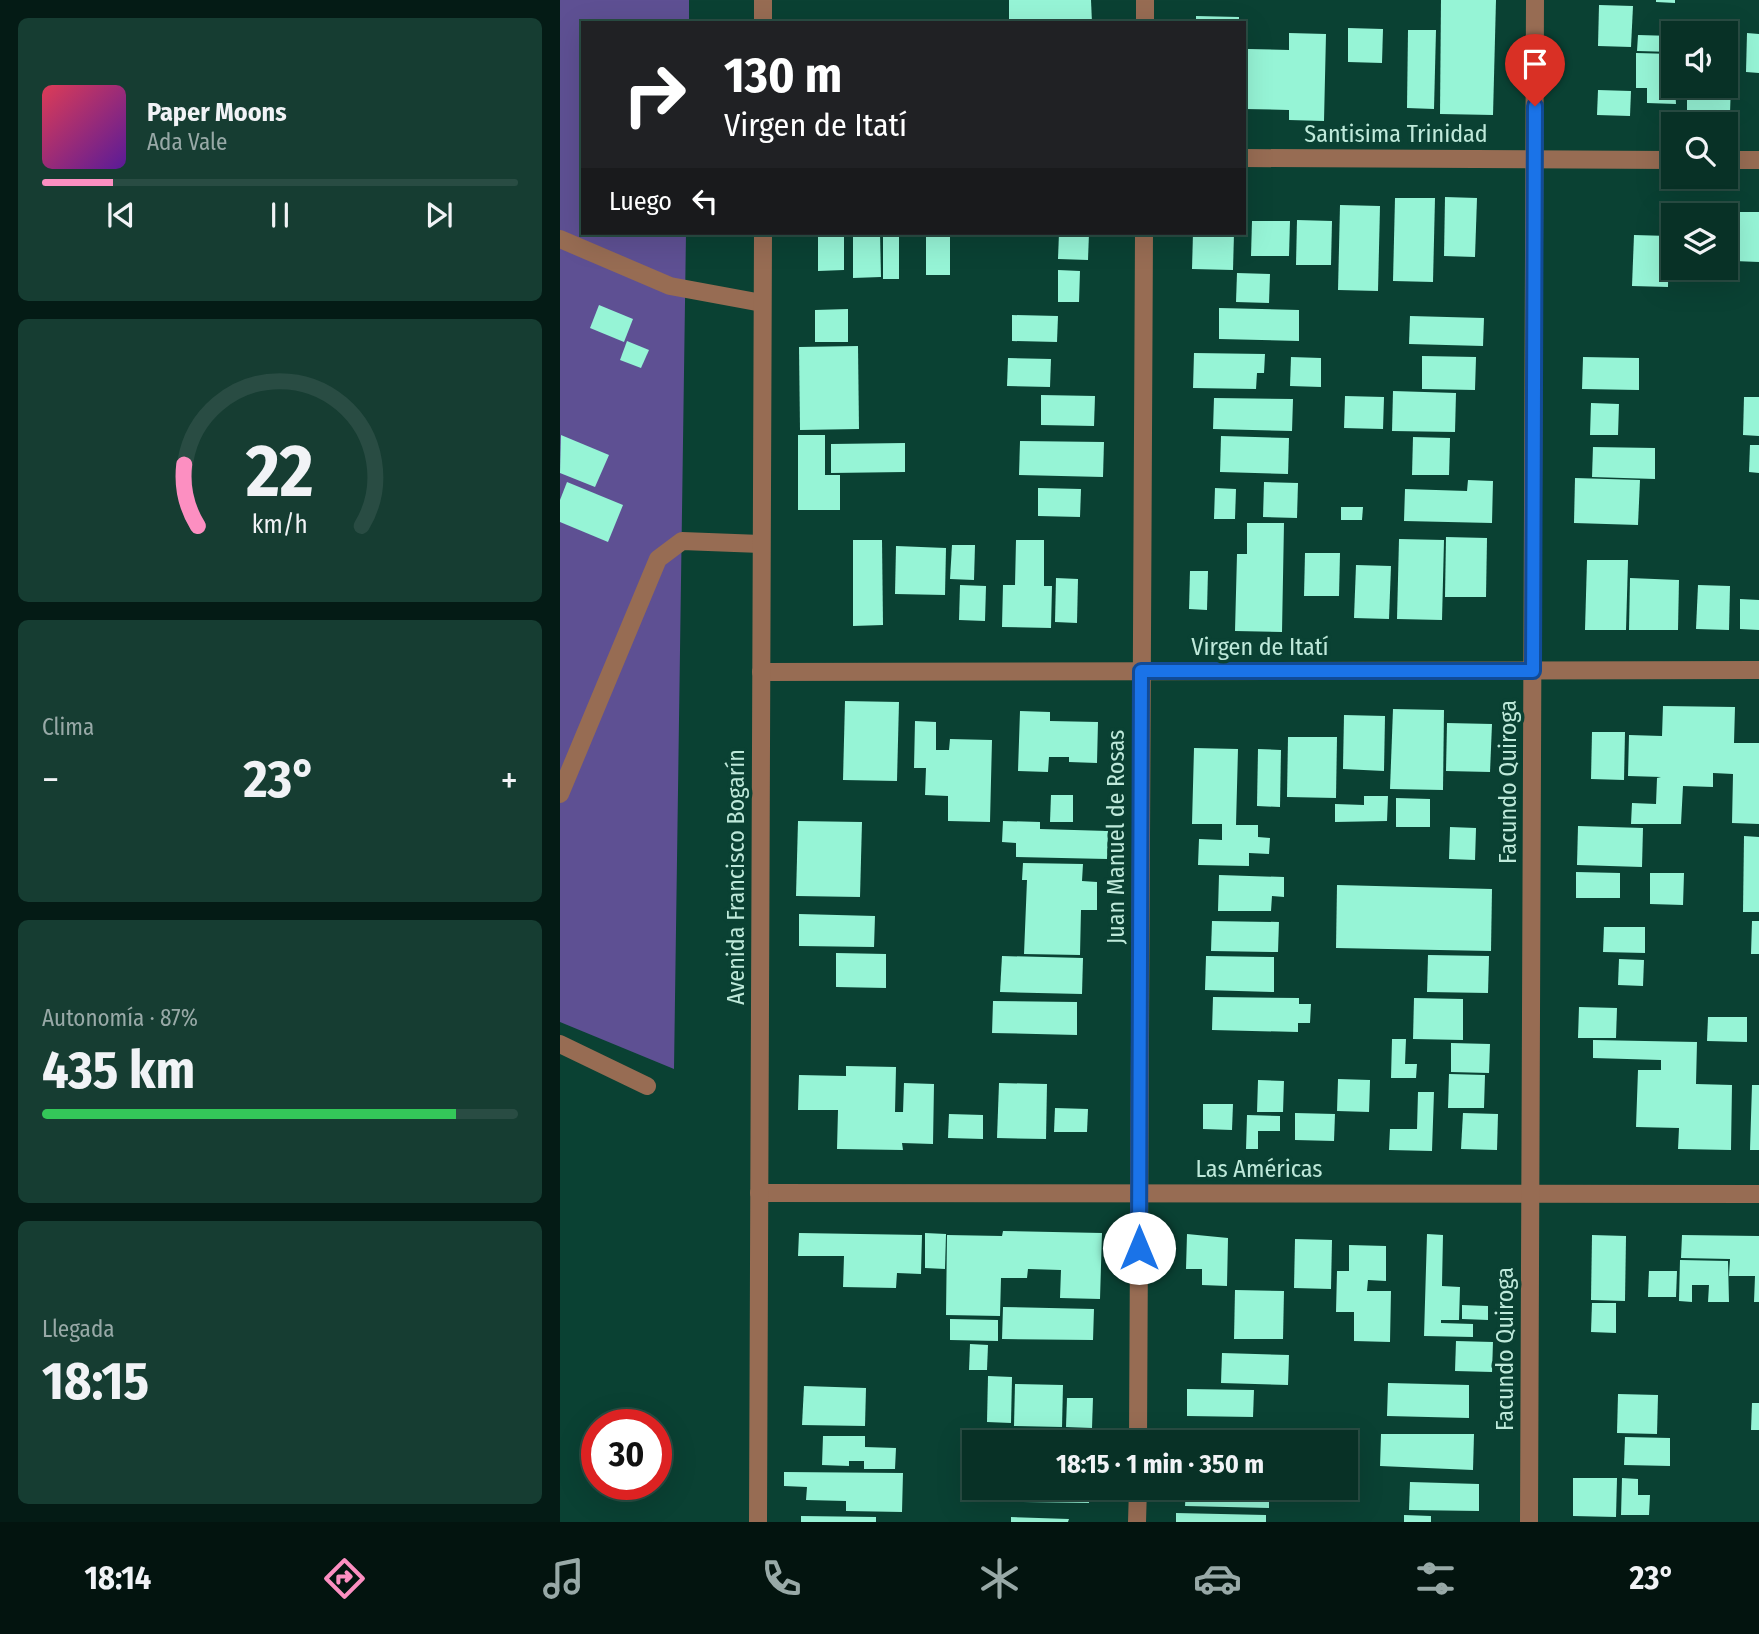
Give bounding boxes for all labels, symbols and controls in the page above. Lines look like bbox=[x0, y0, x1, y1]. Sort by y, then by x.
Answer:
map controls bbox=[1661, 21, 1738, 280]
button: sound bbox=[1661, 21, 1738, 98]
pin bbox=[1505, 34, 1565, 106]
icon: arrive bbox=[1516, 45, 1554, 83]
text: 130 m bbox=[724, 46, 842, 105]
icon: right bbox=[609, 49, 700, 140]
text: Paper Moons bbox=[147, 97, 287, 128]
text: Virgen de Itatí bbox=[724, 106, 907, 144]
button: search bbox=[1661, 112, 1738, 189]
street label: Santisima Trinidad bbox=[1304, 120, 1488, 148]
text: Ada Vale bbox=[147, 128, 227, 156]
icon: left bbox=[686, 182, 724, 220]
text: Luego bbox=[609, 186, 672, 217]
icon: previous bbox=[102, 196, 140, 234]
icon: pause bbox=[261, 196, 299, 234]
icon: next bbox=[420, 196, 458, 234]
button: layers bbox=[1661, 203, 1738, 280]
text: 22 bbox=[245, 429, 314, 516]
text: km/h bbox=[252, 510, 308, 540]
street label: Virgen de Itatí bbox=[1191, 633, 1329, 661]
street label: Facundo Quiroga bbox=[1494, 700, 1522, 864]
text: Clima bbox=[42, 713, 94, 741]
street label: Juan Manuel de Rosas bbox=[1102, 730, 1130, 944]
text: 23° bbox=[243, 748, 316, 811]
street label: Avenida Francisco Bogarín bbox=[722, 749, 750, 1005]
text: − bbox=[42, 757, 59, 803]
text: + bbox=[501, 757, 518, 803]
text: Autonomía · 87% bbox=[42, 1004, 198, 1032]
text: 435 km bbox=[42, 1039, 195, 1102]
street label: Las Américas bbox=[1195, 1155, 1323, 1183]
position arrow bbox=[1102, 1211, 1176, 1285]
street label: Facundo Quiroga bbox=[1491, 1267, 1519, 1431]
text: Llegada bbox=[42, 1315, 114, 1343]
text: 18:15 bbox=[42, 1350, 149, 1413]
speed limit sign: 30 bbox=[581, 1409, 672, 1500]
text: 18:15 · 1 min · 350 m bbox=[1056, 1449, 1264, 1480]
icon: directions bbox=[320, 1554, 369, 1603]
icon: music bbox=[539, 1554, 588, 1603]
icon: phone bbox=[757, 1554, 806, 1603]
icon: climate bbox=[975, 1554, 1024, 1603]
icon: car bbox=[1193, 1554, 1242, 1603]
icon: filters bbox=[1411, 1554, 1460, 1603]
text: 18:14 bbox=[85, 1559, 151, 1597]
text: 23° bbox=[1629, 1559, 1674, 1597]

